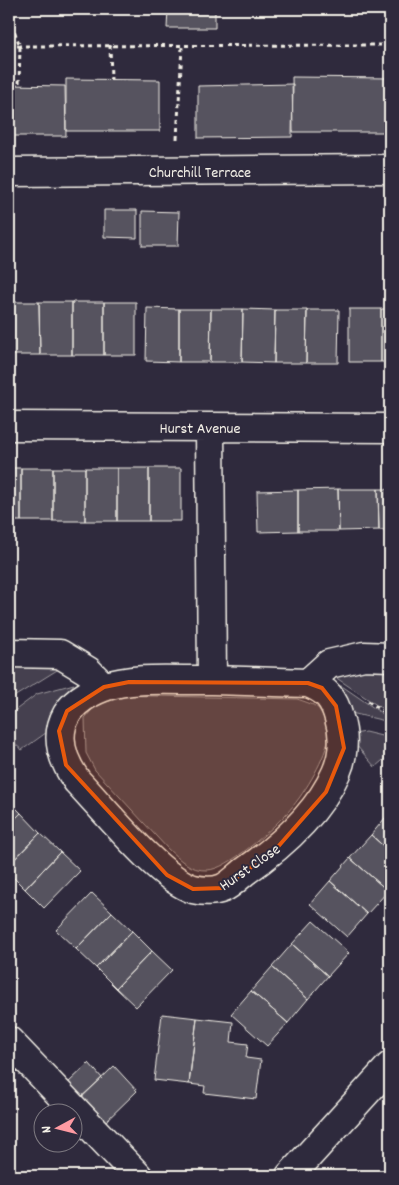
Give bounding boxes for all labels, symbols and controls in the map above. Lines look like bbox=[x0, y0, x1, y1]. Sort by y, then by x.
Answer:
street label: Churchill Terrace bbox=[149, 162, 251, 185]
street label: Hurst Avenue bbox=[159, 418, 241, 441]
street label: Hurst Close bbox=[215, 839, 286, 898]
north arrow bbox=[32, 1102, 82, 1152]
text: N bbox=[37, 1125, 57, 1134]

